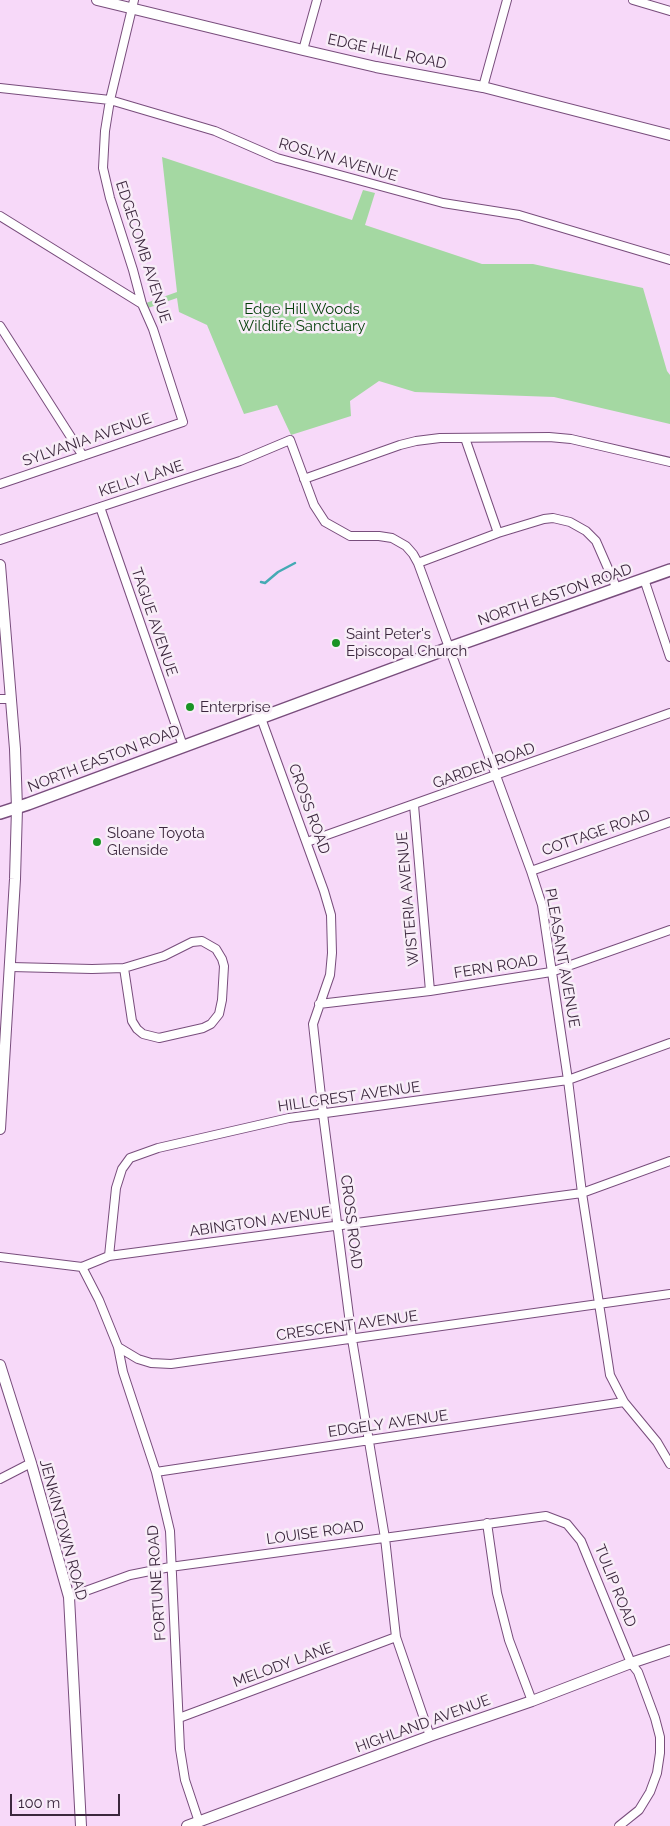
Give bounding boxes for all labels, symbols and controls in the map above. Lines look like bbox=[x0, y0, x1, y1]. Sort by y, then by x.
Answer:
street label: EDGE HILL ROAD bbox=[326, 31, 448, 73]
street label: ROSLYN AVENUE bbox=[276, 134, 400, 186]
street label: EDGECOMB AVENUE bbox=[111, 179, 175, 325]
park label: Edge Hill Woods Wildlife Sanctuary bbox=[239, 300, 365, 335]
street label: SYLVANIA AVENUE bbox=[20, 409, 154, 471]
street label: KELLY LANE bbox=[96, 457, 186, 501]
street label: NORTH EASTON ROAD bbox=[476, 560, 634, 630]
street label: TAGUE AVENUE bbox=[127, 565, 181, 679]
place label: Saint Peter's Episcopal Church bbox=[346, 625, 467, 660]
marker: Saint Peter's Episcopal Church bbox=[330, 637, 342, 649]
place label: Enterprise bbox=[200, 698, 271, 716]
marker: Enterprise bbox=[184, 701, 196, 713]
street label: NORTH EASTON ROAD bbox=[25, 722, 183, 796]
street label: GARDEN ROAD bbox=[430, 739, 538, 793]
street label: CROSS ROAD bbox=[284, 761, 334, 857]
street label: COTTAGE ROAD bbox=[539, 806, 653, 860]
place label: Sloane Toyota Glenside bbox=[107, 824, 205, 859]
street label: WISTERIA AVENUE bbox=[393, 831, 423, 967]
marker: Sloane Toyota Glenside bbox=[91, 836, 103, 848]
street label: PLEASANT AVENUE bbox=[541, 887, 583, 1029]
street label: FERN ROAD bbox=[453, 951, 539, 983]
street label: HILLCREST AVENUE bbox=[277, 1078, 421, 1116]
street label: CROSS ROAD bbox=[336, 1174, 366, 1270]
street label: ABINGTON AVENUE bbox=[188, 1203, 332, 1241]
street label: CRESCENT AVENUE bbox=[275, 1307, 419, 1345]
street label: EDGELY AVENUE bbox=[327, 1407, 449, 1441]
street label: JENKINTOWN ROAD bbox=[36, 1458, 90, 1602]
street label: LOUISE ROAD bbox=[265, 1517, 365, 1549]
street label: FORTUNE ROAD bbox=[144, 1524, 170, 1642]
street label: TULIP ROAD bbox=[590, 1542, 640, 1630]
street label: MELODY LANE bbox=[231, 1639, 335, 1691]
street label: HIGHLAND AVENUE bbox=[353, 1691, 493, 1757]
scale bar bbox=[12, 1784, 122, 1816]
text: 100 m bbox=[18, 1794, 60, 1812]

